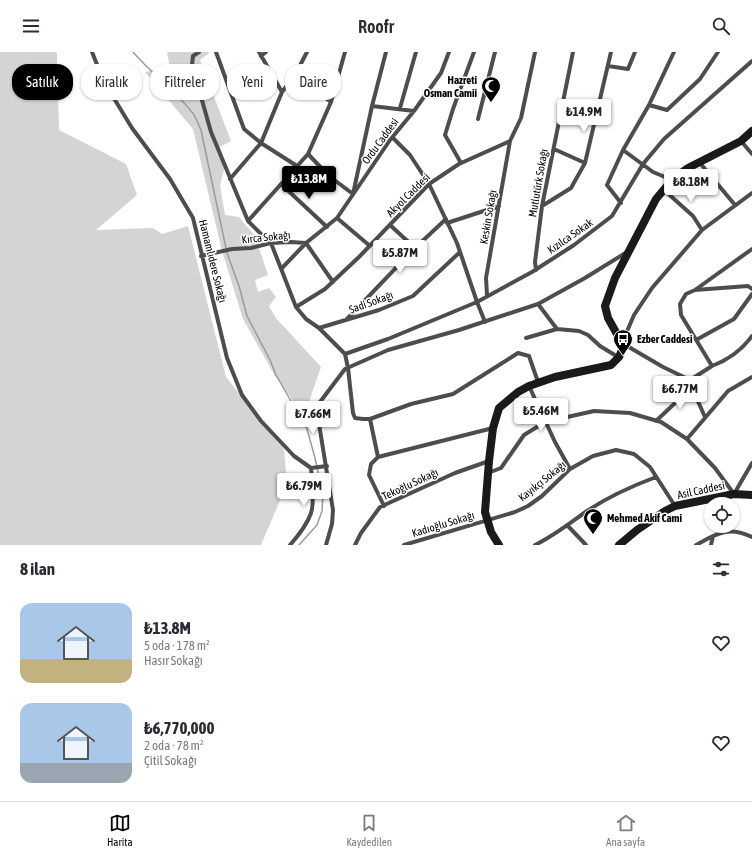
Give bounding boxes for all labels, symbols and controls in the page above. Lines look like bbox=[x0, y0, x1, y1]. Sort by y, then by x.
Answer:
icon: menu bbox=[20, 15, 42, 37]
icon: search bbox=[710, 15, 732, 37]
text: Roofr bbox=[358, 16, 394, 37]
chip: Satılık bbox=[12, 64, 73, 100]
chip: Kiralık bbox=[81, 64, 142, 100]
chip: Filtreler bbox=[150, 64, 219, 100]
chip: Yeni bbox=[227, 64, 277, 100]
chip: Daire bbox=[285, 64, 341, 100]
place label: Hazreti Osman Camii bbox=[424, 74, 477, 99]
mosque icon: Hazreti Osman Camii bbox=[480, 75, 502, 103]
pin: ₺14.9M bbox=[551, 99, 617, 133]
text: ₺14.9M bbox=[566, 104, 602, 119]
street label: Ordu Caddesi bbox=[359, 116, 401, 166]
street label: Mutlutürk Sokağı bbox=[526, 148, 550, 218]
pin: ₺13.8M bbox=[276, 166, 342, 200]
pin: ₺8.18M bbox=[658, 169, 724, 203]
text: ₺13.8M bbox=[291, 171, 327, 186]
street label: Akyol Caddesi bbox=[384, 171, 432, 219]
text: ₺8.18M bbox=[673, 174, 709, 189]
street label: Keskin Sokağı bbox=[477, 189, 499, 245]
street label: Kızılca Sokak bbox=[545, 216, 595, 256]
street label: Hamamlıdere Sokağı bbox=[197, 218, 229, 304]
street label: Kırca Sokağı bbox=[241, 228, 291, 246]
pin: ₺5.87M bbox=[367, 240, 433, 274]
text: ₺5.87M bbox=[382, 245, 418, 260]
street label: Sadi Sokağı bbox=[347, 288, 395, 316]
bus stop icon: Ezber Caddesi bbox=[612, 328, 634, 356]
place label: Ezber Caddesi bbox=[637, 333, 693, 345]
pin: ₺6.77M bbox=[647, 376, 713, 410]
text: ₺6.77M bbox=[662, 381, 698, 396]
pin: ₺5.46M bbox=[508, 398, 574, 432]
pin: ₺7.66M bbox=[280, 401, 346, 435]
text: ₺5.46M bbox=[523, 403, 559, 418]
text: ₺7.66M bbox=[295, 406, 331, 421]
street label: Kayıkçı Sokağı bbox=[516, 458, 568, 504]
street label: Tekoğlu Sokağı bbox=[380, 466, 440, 502]
pin: ₺6.79M bbox=[271, 473, 337, 507]
text: ₺6.79M bbox=[286, 478, 322, 493]
street label: Asil Caddesi bbox=[676, 479, 726, 501]
map controls bbox=[704, 497, 740, 533]
button: locate bbox=[704, 497, 740, 533]
mosque icon: Mehmed Akif Cami bbox=[582, 507, 604, 535]
street label: Kadıoğlu Sokağı bbox=[410, 509, 476, 539]
place label: Mehmed Akif Cami bbox=[607, 512, 683, 524]
icon: filters bbox=[710, 558, 732, 580]
text: 8 ilan bbox=[20, 559, 55, 579]
text: ₺13.8M bbox=[144, 618, 191, 638]
icon: home bbox=[52, 619, 100, 667]
icon: heart bbox=[710, 632, 732, 654]
text: 5 oda · 178 m² bbox=[144, 638, 210, 653]
text: Hasır Sokağı bbox=[144, 653, 203, 668]
text: ₺6,770,000 bbox=[144, 718, 214, 738]
icon: home bbox=[52, 719, 100, 767]
icon: heart bbox=[710, 732, 732, 754]
text: 2 oda · 78 m² bbox=[144, 738, 204, 753]
text: Çitil Sokağı bbox=[144, 753, 197, 768]
tab: Harita bbox=[107, 812, 133, 848]
tab: Kaydedilen bbox=[346, 812, 392, 848]
tab: Ana sayfa bbox=[606, 812, 645, 848]

